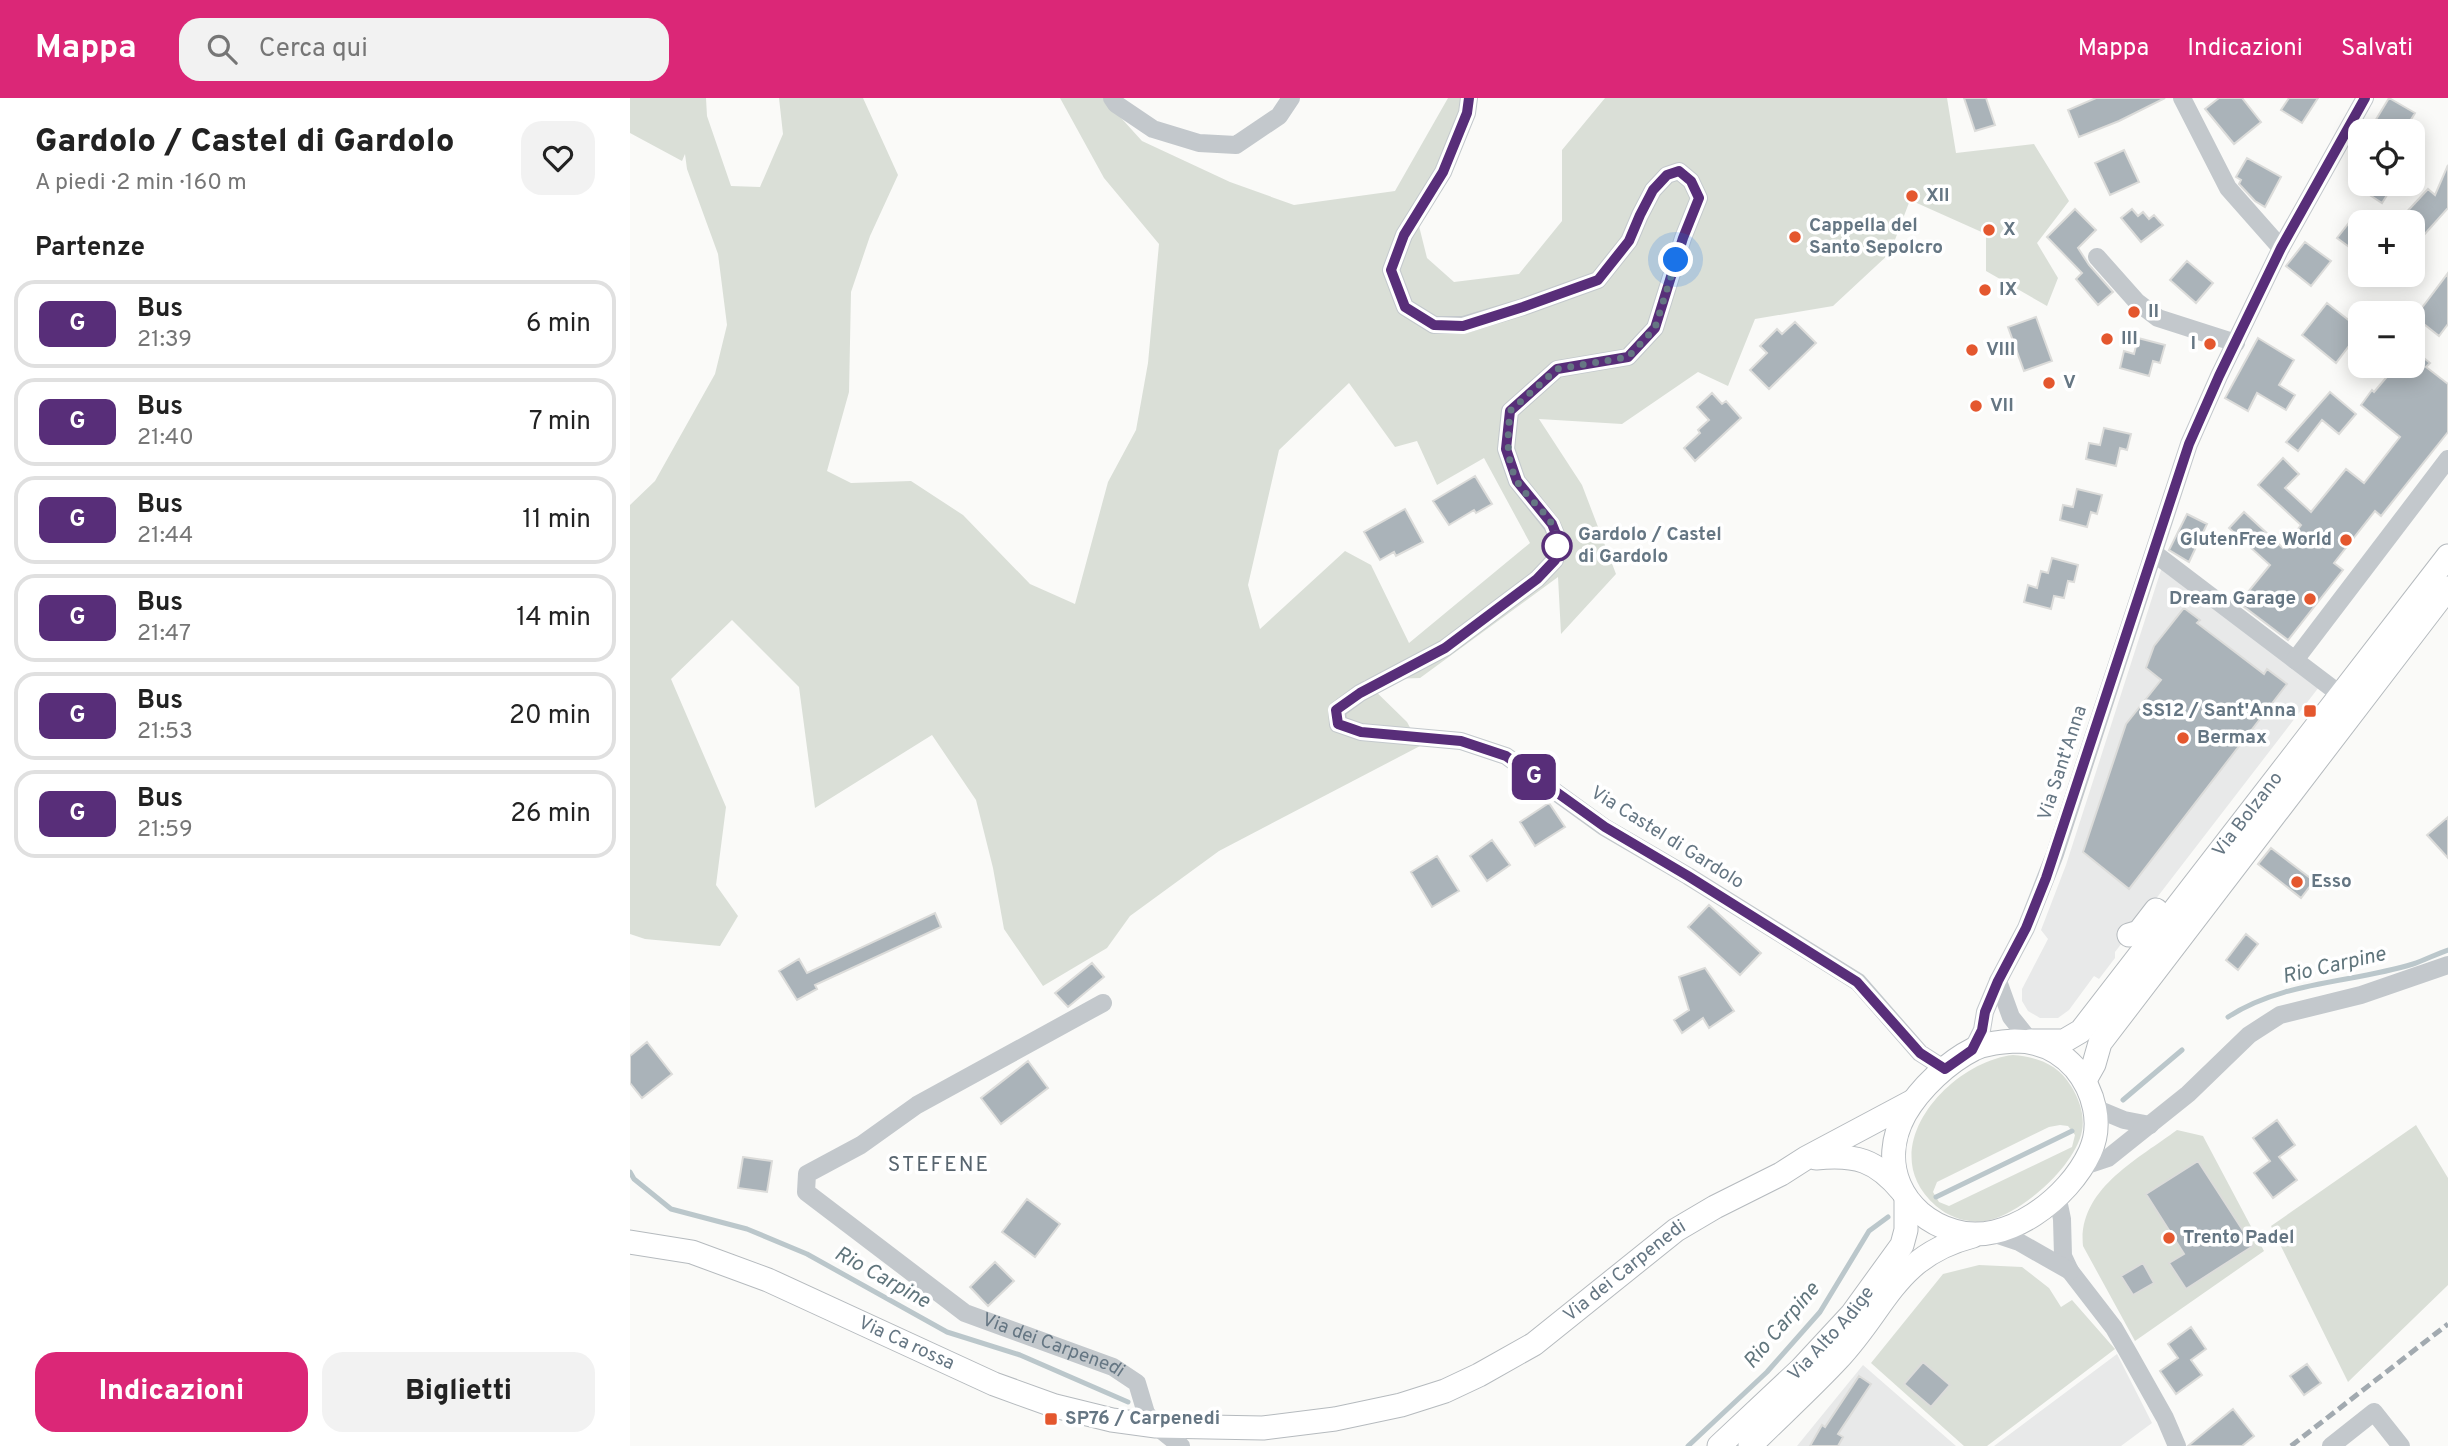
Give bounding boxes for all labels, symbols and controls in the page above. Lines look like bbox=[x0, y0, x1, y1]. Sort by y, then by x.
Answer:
search box bbox=[179, 18, 669, 81]
text: Mappa bbox=[35, 28, 137, 70]
icon: search bbox=[203, 30, 241, 68]
text: Cerca qui bbox=[259, 33, 368, 66]
text: Mappa bbox=[2078, 34, 2149, 64]
text: Indicazioni bbox=[2187, 34, 2303, 64]
text: Salvati bbox=[2341, 34, 2413, 64]
map controls bbox=[2348, 119, 2425, 378]
button: locate bbox=[2348, 119, 2425, 196]
button: heart bbox=[521, 121, 595, 195]
text: Gardolo / Castel di Gardolo bbox=[35, 122, 455, 164]
text: A piedi · 2 min · 160 m bbox=[35, 169, 247, 198]
place label: XII bbox=[1926, 184, 1950, 208]
marker: XII bbox=[1904, 188, 1920, 204]
button: + bbox=[2348, 210, 2425, 287]
place label: Cappella del Santo Sepolcro bbox=[1809, 214, 1943, 260]
place label: X bbox=[2003, 218, 2016, 242]
marker: X bbox=[1981, 222, 1997, 238]
marker: Cappella del Santo Sepolcro bbox=[1787, 229, 1803, 245]
text: Partenze bbox=[35, 232, 145, 265]
your location bbox=[1658, 242, 1693, 277]
place label: IX bbox=[1999, 278, 2018, 302]
marker: IX bbox=[1977, 282, 1993, 298]
text: Bus bbox=[137, 293, 183, 326]
place label: II bbox=[2148, 300, 2159, 324]
button: − bbox=[2348, 301, 2425, 378]
marker: II bbox=[2126, 304, 2142, 320]
text: 6 min bbox=[526, 308, 591, 341]
text: G bbox=[69, 309, 86, 339]
text: 21:39 bbox=[137, 326, 192, 355]
place label: III bbox=[2121, 327, 2138, 351]
marker: III bbox=[2099, 331, 2115, 347]
place label: I bbox=[2190, 332, 2196, 356]
marker: I bbox=[2202, 336, 2218, 352]
place label: VIII bbox=[1986, 338, 2015, 362]
marker: VIII bbox=[1964, 342, 1980, 358]
place label: V bbox=[2063, 371, 2076, 395]
marker: V bbox=[2041, 375, 2057, 391]
text: Bus bbox=[137, 391, 183, 424]
place label: VII bbox=[1990, 394, 2014, 418]
marker: VII bbox=[1968, 398, 1984, 414]
text: 7 min bbox=[529, 406, 591, 439]
text: G bbox=[69, 407, 86, 437]
text: 21:40 bbox=[137, 424, 194, 453]
text: Bus bbox=[137, 489, 183, 522]
text: 11 min bbox=[522, 504, 591, 537]
text: G bbox=[69, 505, 86, 535]
text: 21:44 bbox=[137, 522, 193, 551]
place label: Gardolo / Castel di Gardolo bbox=[1578, 523, 1722, 569]
place label: GlutenFree World bbox=[2180, 528, 2332, 552]
marker: Gardolo / Castel di Gardolo bbox=[1542, 531, 1572, 561]
marker: GlutenFree World bbox=[2338, 532, 2354, 548]
text: Bus bbox=[137, 587, 183, 620]
place label: Dream Garage bbox=[2169, 587, 2296, 611]
marker: Dream Garage bbox=[2302, 591, 2318, 607]
text: 14 min bbox=[516, 602, 591, 635]
text: G bbox=[69, 603, 86, 633]
text: 21:47 bbox=[137, 620, 191, 649]
text: Bus bbox=[137, 685, 183, 718]
place label: SS12 / Sant'Anna bbox=[2142, 699, 2296, 723]
text: 20 min bbox=[509, 700, 591, 733]
text: G bbox=[69, 701, 86, 731]
street label: Via Sant'Anna bbox=[2033, 702, 2093, 824]
marker: SS12 / Sant'Anna bbox=[2302, 703, 2318, 719]
text: 21:53 bbox=[137, 718, 193, 747]
place label: Bermax bbox=[2197, 726, 2267, 750]
marker: Bermax bbox=[2175, 730, 2191, 746]
line badge: G bbox=[1511, 754, 1557, 800]
text: G bbox=[1526, 762, 1542, 792]
street label: Via Bolzano bbox=[2208, 767, 2289, 862]
street label: Via Castel di Gardolo bbox=[1586, 781, 1748, 895]
text: Bus bbox=[137, 783, 183, 816]
text: 26 min bbox=[510, 798, 591, 831]
text: G bbox=[69, 799, 86, 829]
text: 21:59 bbox=[137, 816, 193, 845]
place label: Esso bbox=[2311, 870, 2352, 894]
marker: Esso bbox=[2289, 874, 2305, 890]
water label: Rio Carpine bbox=[2280, 941, 2389, 991]
district label: STEFENE bbox=[888, 1152, 990, 1179]
street label: Via dei Carpenedi bbox=[1559, 1215, 1690, 1327]
place label: Trento Padel bbox=[2183, 1226, 2295, 1250]
marker: Trento Padel bbox=[2161, 1230, 2177, 1246]
water label: Rio Carpine bbox=[829, 1241, 936, 1316]
water label: Rio Carpine bbox=[1738, 1276, 1827, 1375]
street label: Via Alto Adige bbox=[1783, 1282, 1880, 1387]
street label: Via dei Carpenedi bbox=[979, 1308, 1129, 1383]
street label: Via Ca rossa bbox=[854, 1311, 958, 1376]
button: Indicazioni bbox=[35, 1352, 308, 1432]
button: Biglietti bbox=[322, 1352, 595, 1432]
place label: SP76 / Carpenedi bbox=[1065, 1407, 1220, 1431]
marker: SP76 / Carpenedi bbox=[1043, 1411, 1059, 1427]

